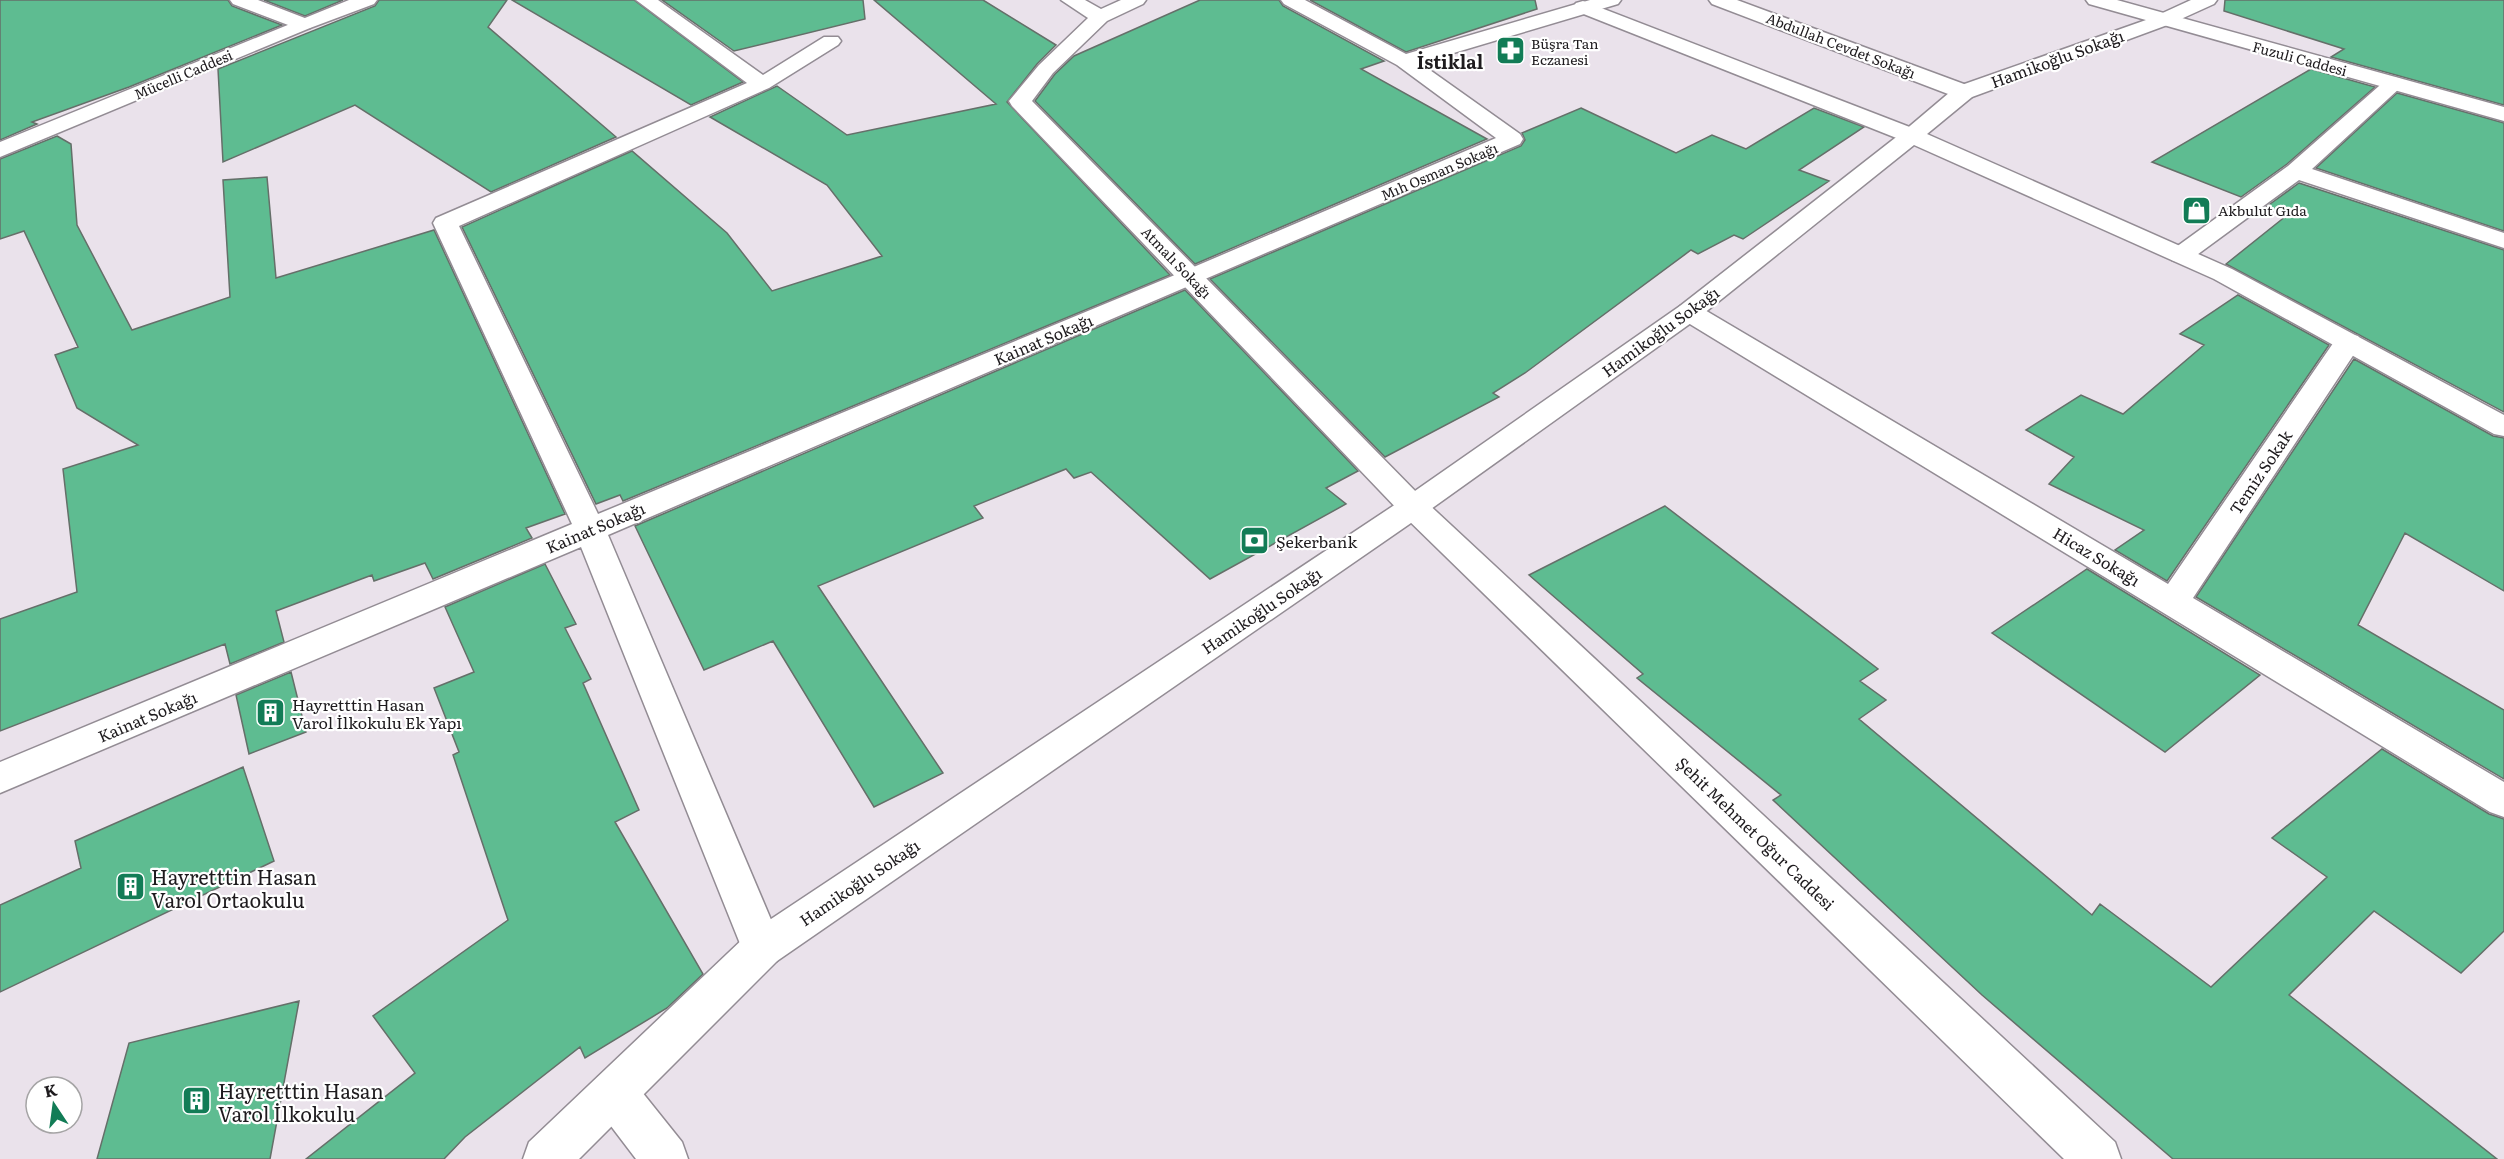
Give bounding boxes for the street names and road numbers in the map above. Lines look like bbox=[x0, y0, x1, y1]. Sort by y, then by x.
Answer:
street label: Abdullah Cevdet Sokağı bbox=[1763, 7, 1919, 83]
street label: Hamikoğlu Sokağı bbox=[1987, 23, 2127, 93]
street label: Fuzuli Caddesi bbox=[2251, 36, 2350, 80]
street label: Mücelli Caddesi bbox=[131, 44, 236, 104]
street label: Mıh Osman Sokağı bbox=[1377, 137, 1501, 205]
street label: Atmalı Sokağı bbox=[1137, 222, 1217, 303]
street label: Hamikoğlu Sokağı bbox=[1596, 280, 1724, 382]
street label: Kainat Sokağı bbox=[990, 307, 1096, 371]
street label: Temiz Sokak bbox=[2223, 425, 2297, 519]
street label: Kainat Sokağı bbox=[542, 495, 648, 559]
street label: Hicaz Sokağı bbox=[2049, 521, 2145, 591]
street label: Hamikoğlu Sokağı bbox=[1196, 561, 1326, 659]
street label: Kainat Sokağı bbox=[94, 684, 200, 748]
street label: Şehit Mehmet Oğur Caddesi bbox=[1672, 751, 1840, 915]
street label: Hamikoğlu Sokağı bbox=[794, 833, 924, 931]

